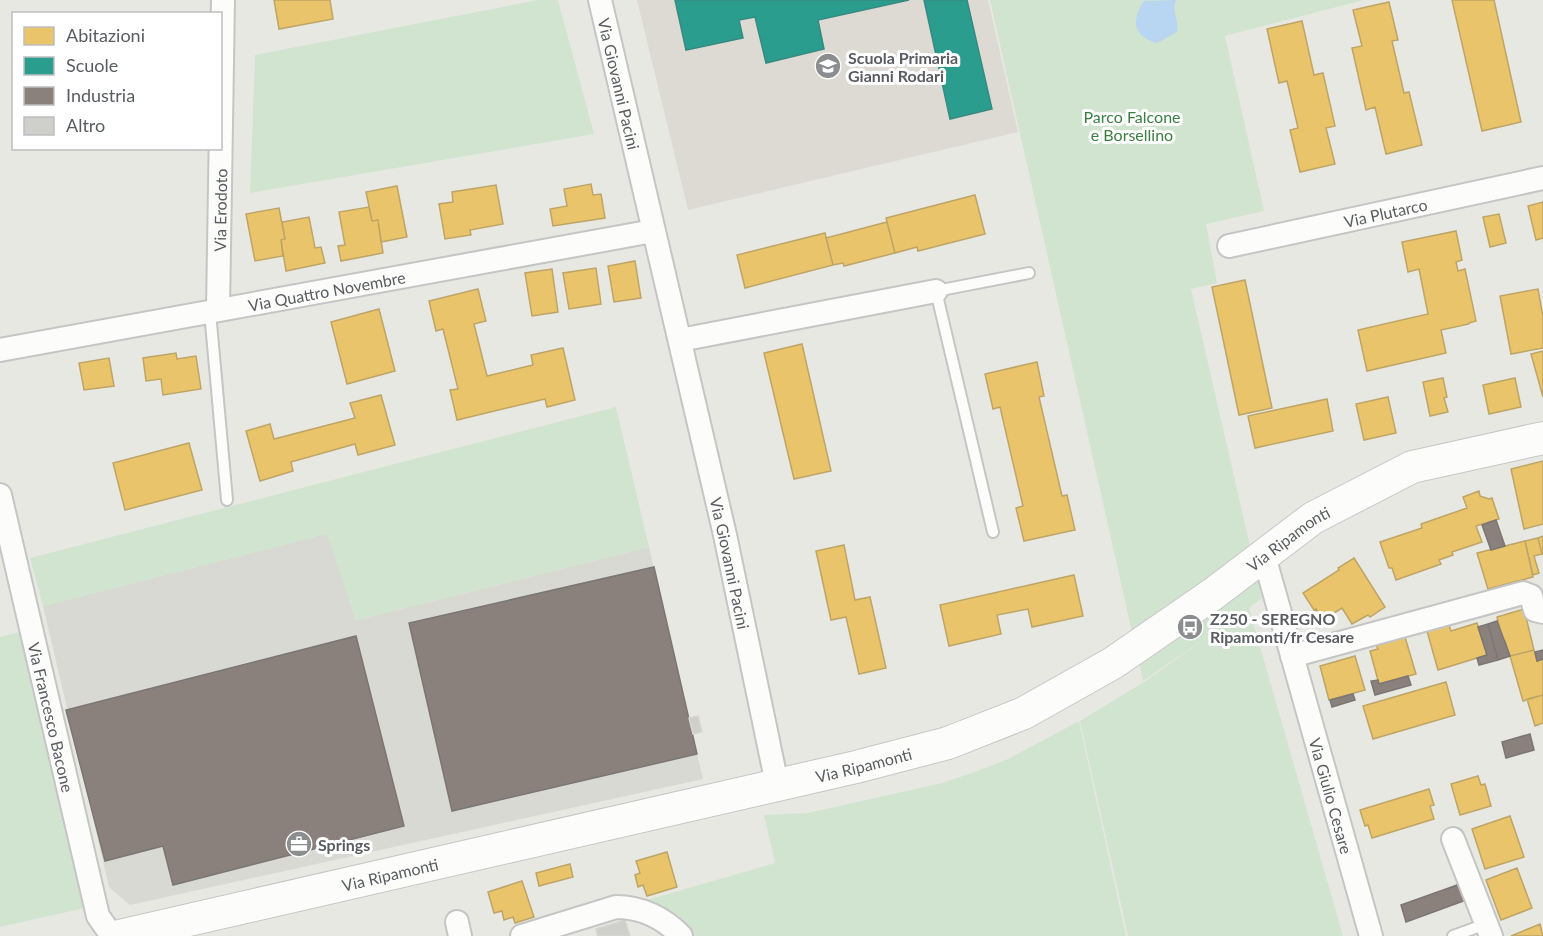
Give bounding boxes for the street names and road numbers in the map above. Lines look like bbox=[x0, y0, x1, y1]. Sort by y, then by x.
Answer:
street label: Via Giovanni Pacini bbox=[595, 16, 644, 151]
street label: Via Erodoto bbox=[209, 168, 230, 252]
street label: Via Plutarco bbox=[1342, 194, 1429, 230]
street label: Via Quattro Novembre bbox=[247, 267, 407, 314]
street label: Via Giovanni Pacini bbox=[707, 495, 754, 631]
street label: Via Ripamonti bbox=[1243, 502, 1333, 575]
street label: Via Francesco Bacone bbox=[25, 640, 78, 794]
street label: Via Giulio Cesare bbox=[1306, 735, 1357, 856]
street label: Via Ripamonti bbox=[814, 743, 914, 785]
street label: Via Ripamonti bbox=[340, 854, 440, 894]

